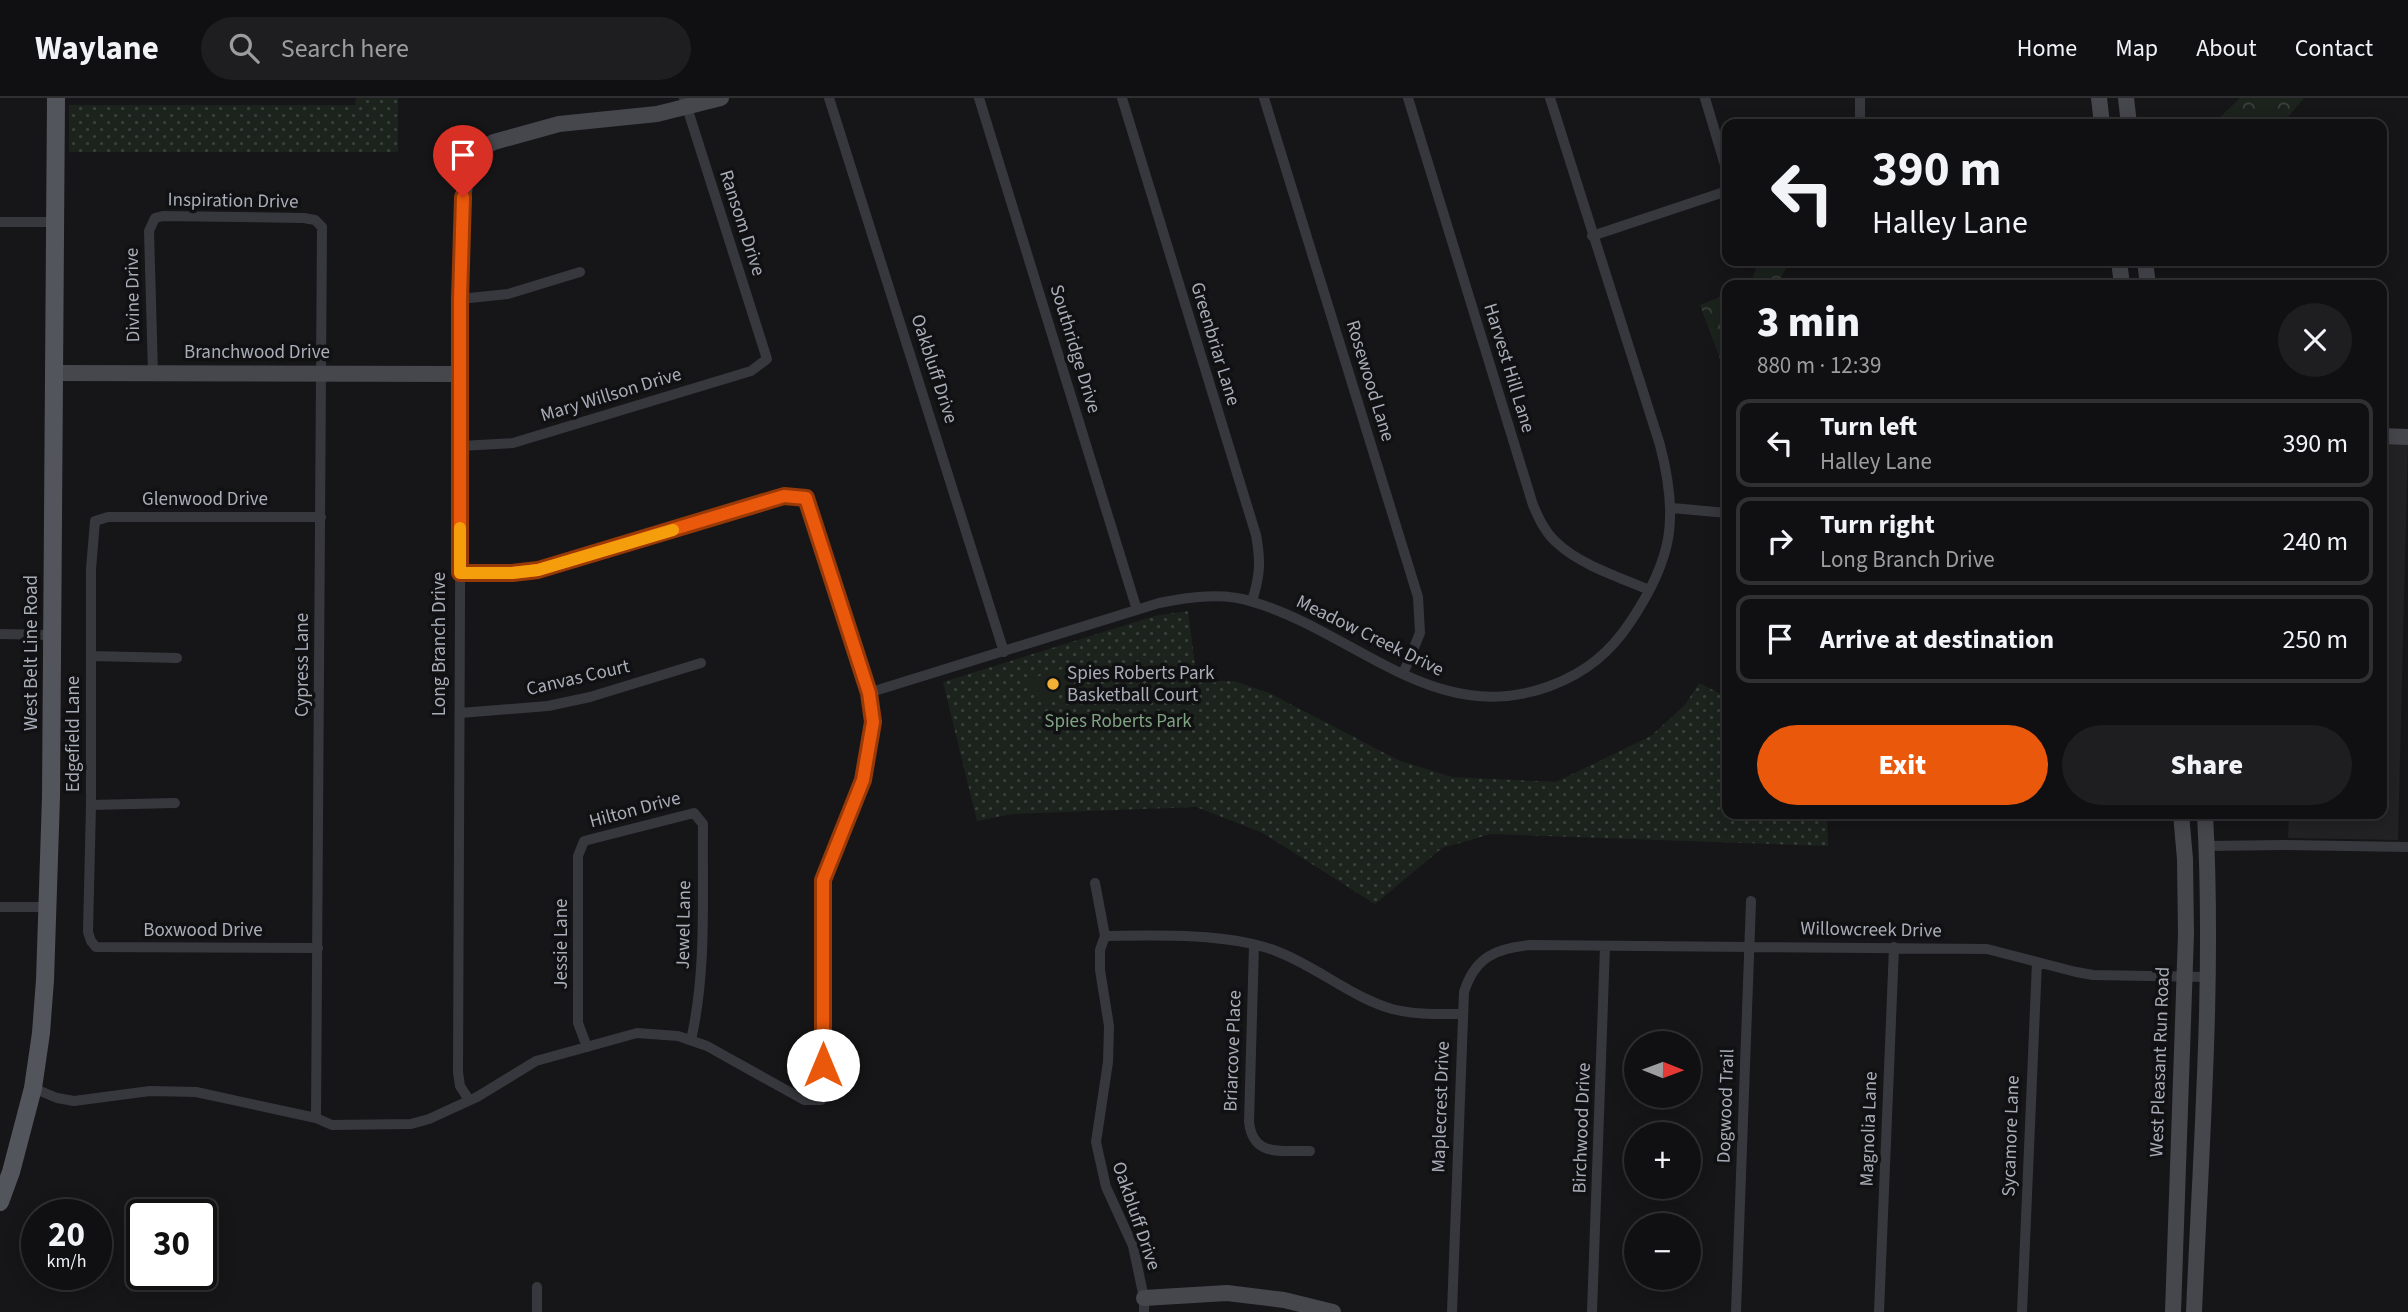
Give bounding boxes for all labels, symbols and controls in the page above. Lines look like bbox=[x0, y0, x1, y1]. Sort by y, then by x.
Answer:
search box bbox=[201, 17, 691, 80]
text: Waylane bbox=[35, 25, 159, 72]
icon: search bbox=[225, 29, 263, 67]
text: Search here bbox=[281, 30, 409, 67]
text: Home bbox=[2017, 31, 2077, 66]
text: Map bbox=[2115, 31, 2158, 66]
text: About bbox=[2196, 31, 2257, 66]
text: Contact bbox=[2295, 31, 2373, 66]
pin bbox=[433, 125, 493, 197]
text: 390 m bbox=[1872, 135, 2001, 205]
icon: arrive bbox=[444, 136, 482, 174]
icon: left bbox=[1757, 147, 1848, 238]
street label: Ransom Drive bbox=[712, 167, 772, 279]
street label: Inspiration Drive bbox=[167, 186, 299, 216]
text: Halley Lane bbox=[1872, 200, 2028, 246]
street label: Divine Drive bbox=[119, 247, 147, 343]
street label: Greenbriar Lane bbox=[1183, 279, 1247, 409]
street label: Southridge Drive bbox=[1043, 281, 1107, 417]
text: 3 min bbox=[1757, 293, 1860, 353]
street label: Harvest Hill Lane bbox=[1476, 300, 1542, 436]
button: close bbox=[2278, 303, 2352, 377]
street label: Oakbluff Drive bbox=[904, 311, 964, 427]
street label: Rosewood Lane bbox=[1339, 317, 1401, 445]
street label: Branchwood Drive bbox=[184, 339, 330, 366]
text: 880 m · 12:39 bbox=[1757, 349, 1881, 382]
street label: Mary Willson Drive bbox=[537, 361, 685, 429]
text: Turn left bbox=[1820, 408, 1917, 445]
icon: left bbox=[1761, 424, 1799, 462]
text: 390 m bbox=[2282, 425, 2348, 462]
text: Halley Lane bbox=[1820, 445, 1932, 478]
street label: Glenwood Drive bbox=[142, 486, 268, 513]
text: Turn right bbox=[1820, 506, 1935, 543]
icon: right bbox=[1761, 522, 1799, 560]
text: 240 m bbox=[2282, 523, 2348, 560]
text: Long Branch Drive bbox=[1820, 543, 1995, 576]
street label: Long Branch Drive bbox=[426, 572, 453, 716]
street label: West Belt Line Road bbox=[18, 575, 45, 731]
street label: Meadow Creek Drive bbox=[1292, 589, 1448, 683]
street label: Cypress Lane bbox=[289, 613, 316, 717]
icon: arrive bbox=[1761, 620, 1799, 658]
text: Arrive at destination bbox=[1820, 621, 2054, 658]
text: 250 m bbox=[2282, 621, 2348, 658]
street label: Canvas Court bbox=[524, 653, 633, 703]
place label: Spies Roberts Park Basketball Court bbox=[1067, 660, 1215, 709]
street label: Edgefield Lane bbox=[60, 676, 87, 792]
marker: Spies Roberts Park Basketball Court bbox=[1045, 676, 1061, 692]
park label: Spies Roberts Park bbox=[1044, 708, 1192, 735]
button: Exit bbox=[1757, 725, 2048, 805]
button: Share bbox=[2062, 725, 2352, 805]
street label: Hilton Drive bbox=[586, 785, 684, 835]
street label: Jewel Lane bbox=[670, 880, 698, 970]
street label: Jessie Lane bbox=[548, 899, 575, 989]
street label: Willowcreek Drive bbox=[1800, 915, 1942, 945]
street label: Boxwood Drive bbox=[143, 917, 263, 944]
street label: West Pleasant Run Road bbox=[2143, 966, 2177, 1158]
street label: Briarcove Place bbox=[1217, 990, 1249, 1112]
position arrow bbox=[786, 1028, 860, 1102]
north arrow bbox=[1624, 1031, 1701, 1108]
map controls bbox=[1624, 1031, 1701, 1290]
street label: Maplecrest Drive bbox=[1425, 1041, 1457, 1173]
street label: Dogwood Trail bbox=[1711, 1048, 1741, 1164]
street label: Birchwood Drive bbox=[1566, 1062, 1598, 1194]
street label: Magnolia Lane bbox=[1853, 1071, 1885, 1187]
street label: Sycamore Lane bbox=[1995, 1075, 2027, 1197]
button: + bbox=[1624, 1122, 1701, 1199]
street label: Oakbluff Drive bbox=[1105, 1158, 1167, 1274]
speed limit sign: 30 bbox=[126, 1199, 217, 1290]
text: 20 bbox=[48, 1210, 85, 1260]
button: − bbox=[1624, 1213, 1701, 1290]
text: km/h bbox=[47, 1249, 86, 1274]

